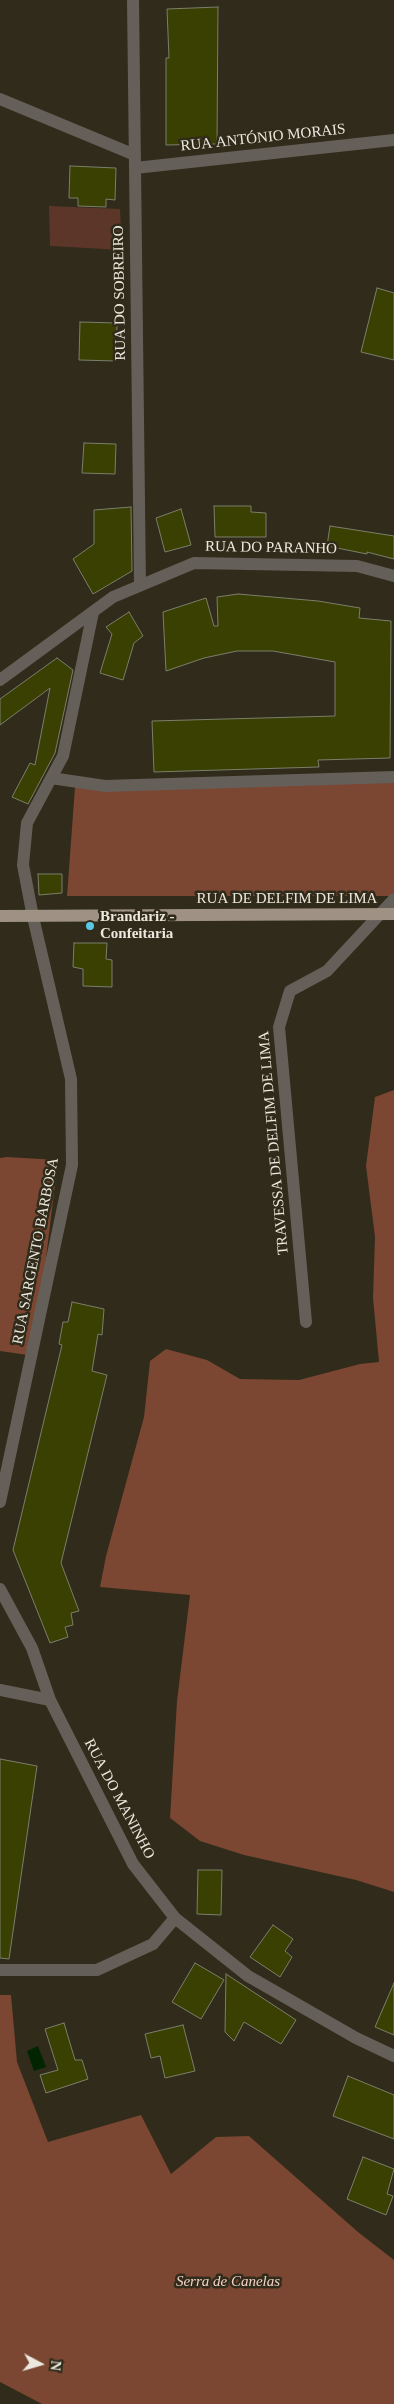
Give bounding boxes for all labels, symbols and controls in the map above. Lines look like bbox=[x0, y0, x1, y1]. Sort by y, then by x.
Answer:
street label: RUA ANTÓNIO MORAIS bbox=[180, 120, 346, 156]
street label: RUA DO SOBREIRO bbox=[110, 225, 130, 361]
street label: RUA DO PARANHO bbox=[205, 538, 337, 558]
street label: RUA DE DELFIM DE LIMA bbox=[197, 890, 377, 908]
place label: Brandariz - Confeitaria bbox=[100, 908, 175, 943]
marker: Brandariz - Confeitaria bbox=[84, 920, 96, 932]
street label: TRAVESSA DE DELFIM DE LIMA bbox=[255, 1030, 293, 1256]
street label: RUA SARGENTO BARBOSA bbox=[9, 1156, 63, 1346]
street label: RUA DO MANINHO bbox=[80, 1736, 158, 1862]
park label: Serra de Canelas bbox=[176, 2273, 280, 2291]
north arrow bbox=[15, 2339, 65, 2389]
text: N bbox=[47, 2360, 63, 2371]

